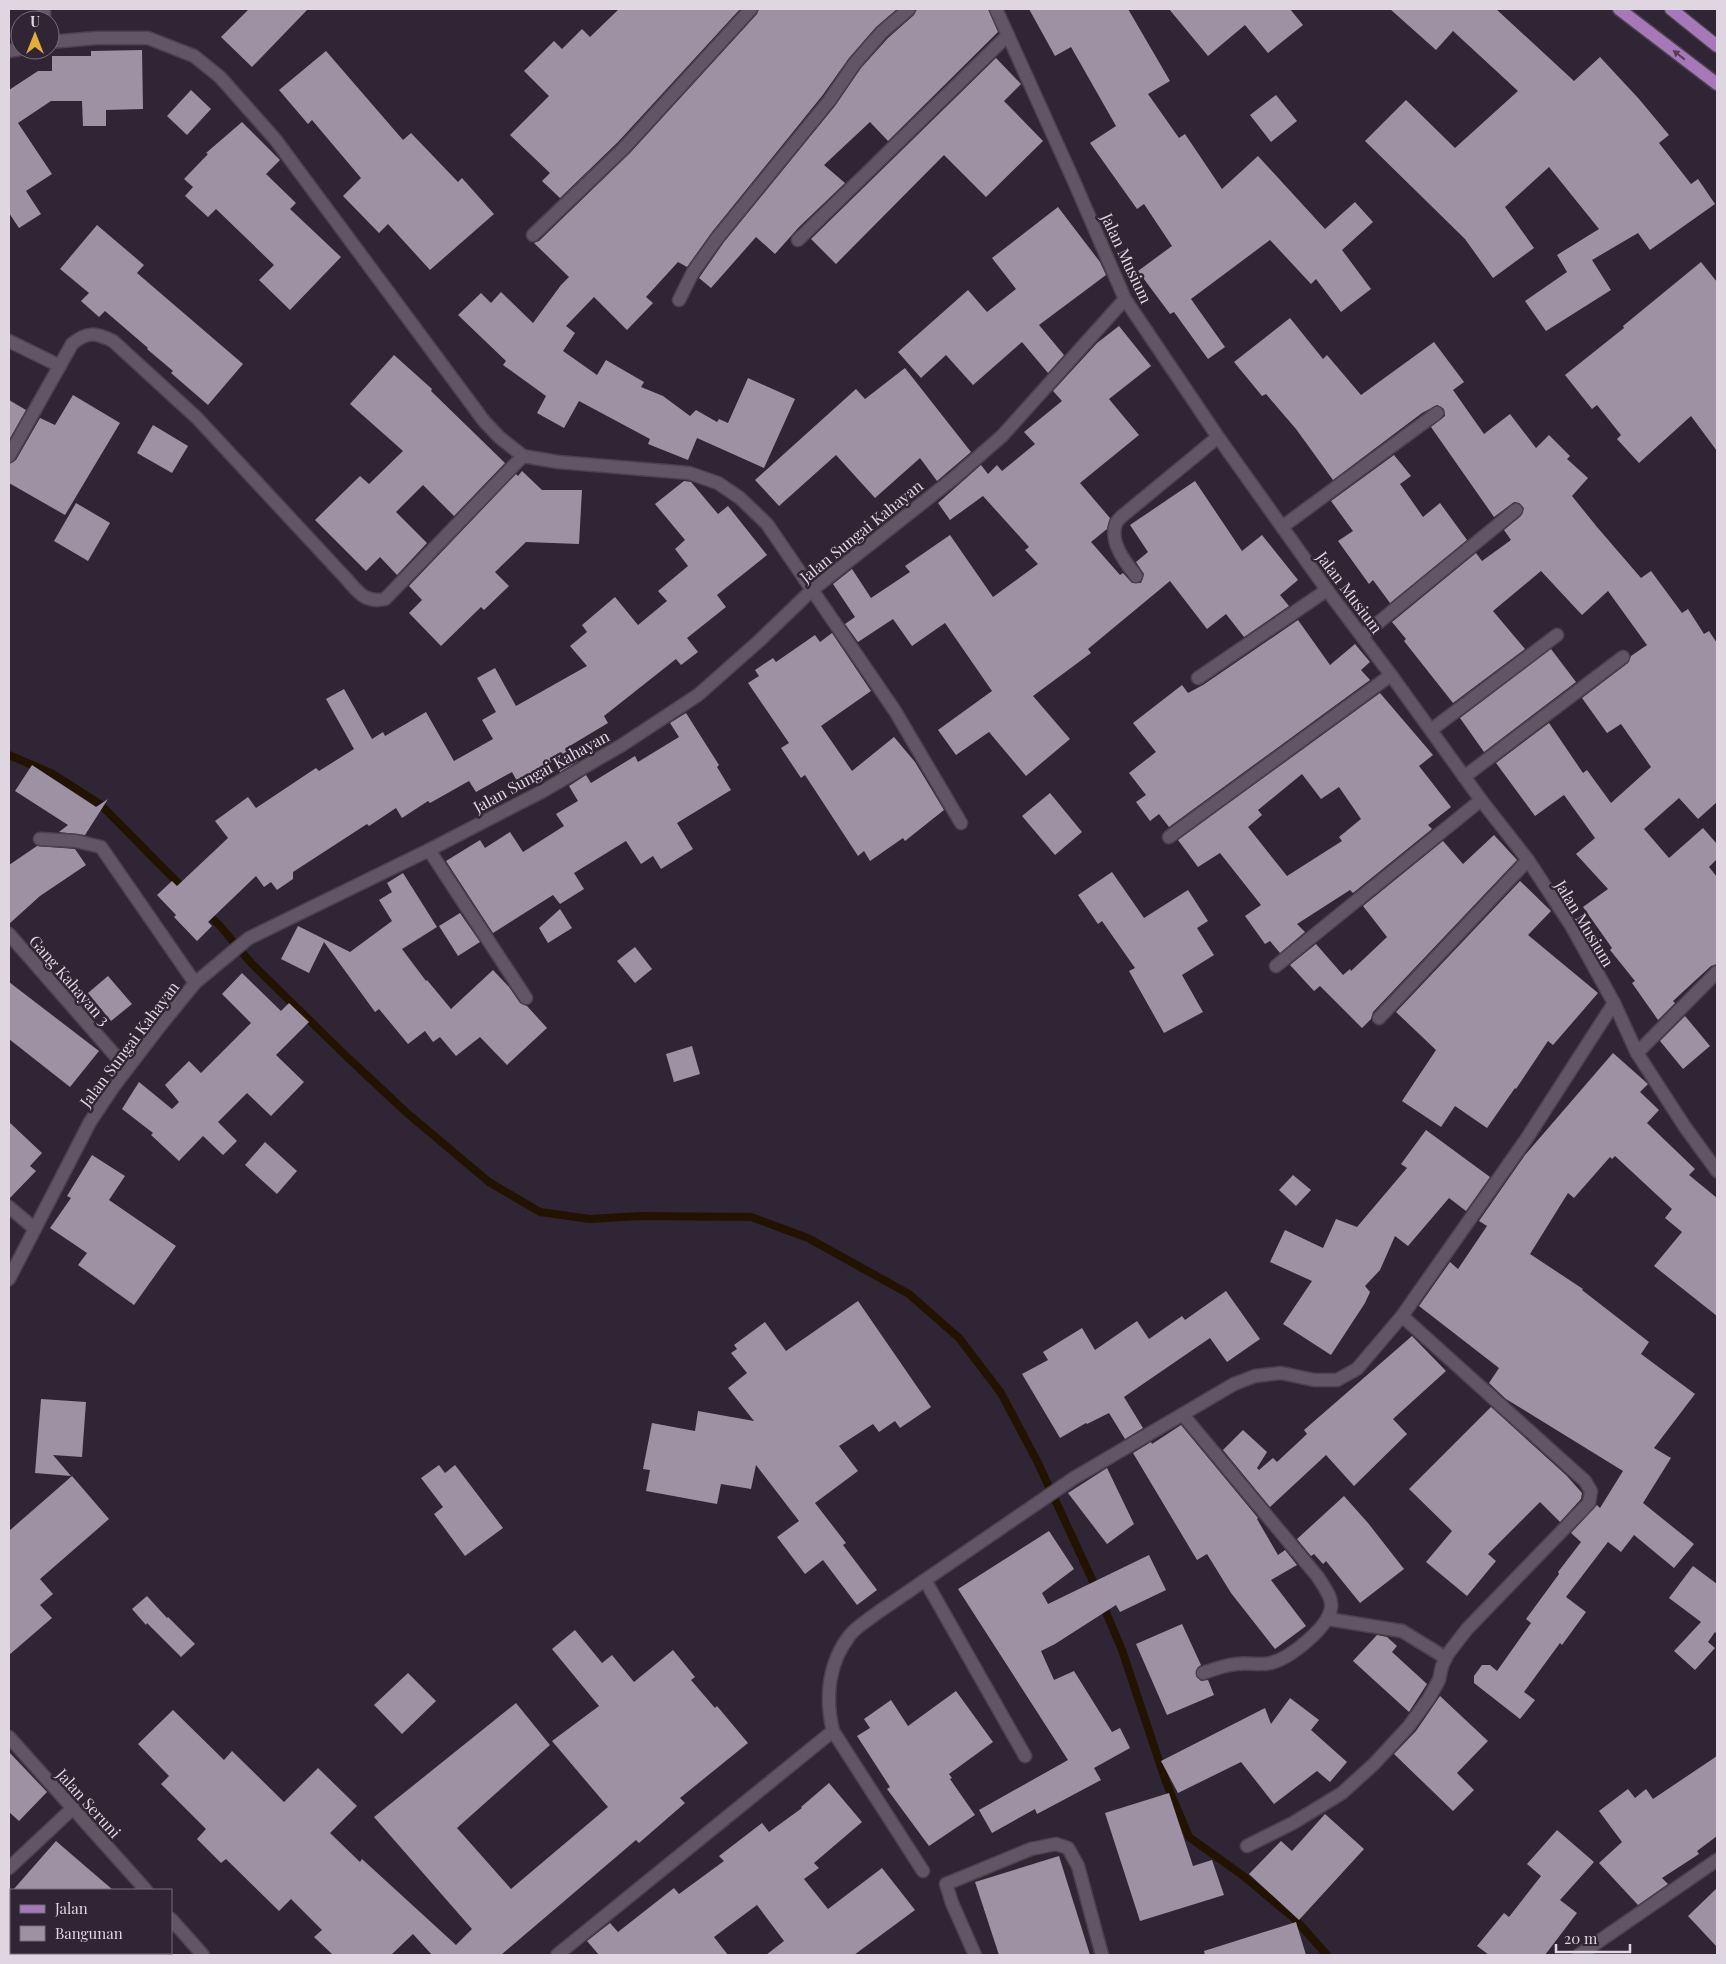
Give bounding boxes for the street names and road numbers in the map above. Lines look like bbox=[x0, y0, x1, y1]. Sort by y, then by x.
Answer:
street label: Jalan Musium bbox=[1096, 209, 1157, 307]
street label: Jalan Sungai Kahayan bbox=[794, 475, 927, 588]
street label: Jalan Musium bbox=[1312, 546, 1388, 637]
street label: Jalan Sungai Kahayan bbox=[468, 725, 613, 818]
street label: Jalan Musium bbox=[1550, 875, 1619, 970]
street label: Gang Kahayan 3 bbox=[25, 930, 115, 1030]
street label: Jalan Sungai Kahayan bbox=[74, 976, 184, 1112]
street label: Jalan Seruni bbox=[52, 1763, 126, 1842]

